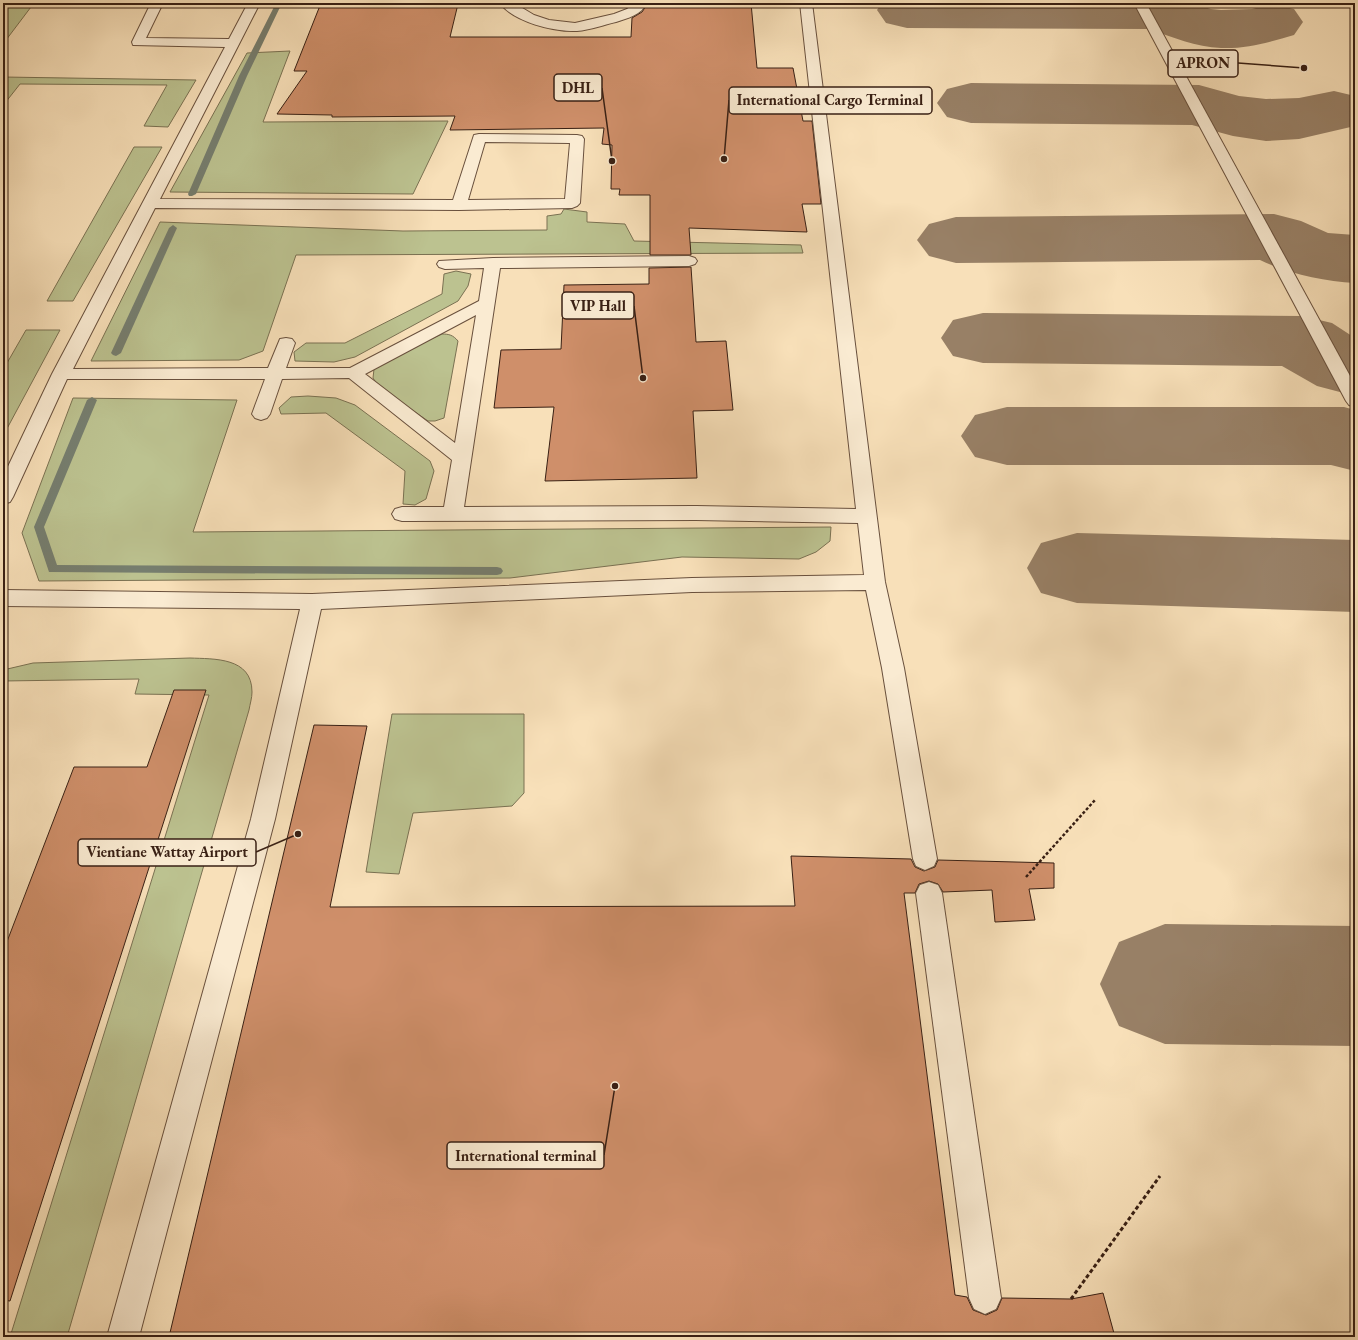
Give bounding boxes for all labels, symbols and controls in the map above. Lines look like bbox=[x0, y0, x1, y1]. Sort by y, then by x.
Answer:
callout: APRON bbox=[1168, 50, 1238, 77]
text: APRON bbox=[1175, 53, 1230, 72]
callout: DHL bbox=[554, 74, 602, 101]
text: DHL bbox=[562, 78, 594, 97]
callout: International Cargo Terminal bbox=[729, 87, 932, 114]
text: International Cargo Terminal bbox=[737, 90, 924, 109]
callout: VIP Hall bbox=[562, 292, 634, 319]
text: VIP Hall bbox=[570, 296, 627, 315]
callout: Vientiane Wattay Airport bbox=[78, 839, 256, 866]
text: Vientiane Wattay Airport bbox=[86, 842, 248, 861]
callout: International terminal bbox=[447, 1142, 604, 1169]
text: International terminal bbox=[455, 1146, 597, 1165]

